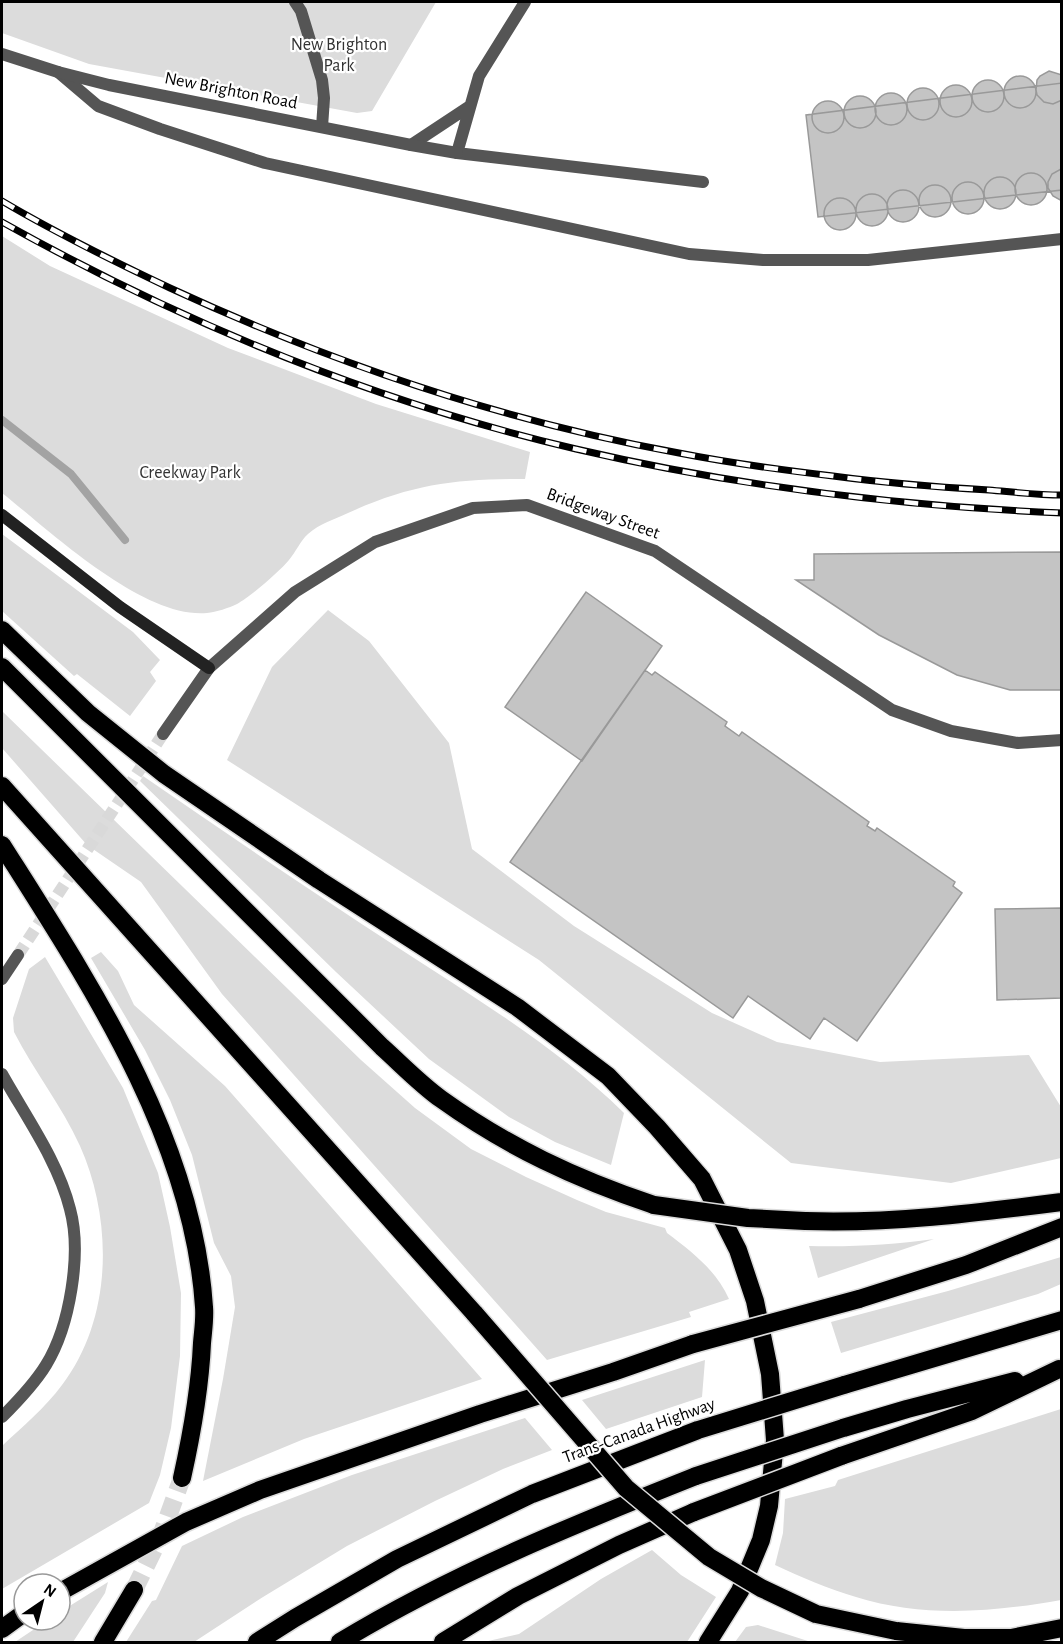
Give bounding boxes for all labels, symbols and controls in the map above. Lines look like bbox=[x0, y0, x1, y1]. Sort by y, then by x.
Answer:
park label: New Brighton Park bbox=[291, 36, 387, 75]
street label: New Brighton Road bbox=[163, 69, 299, 113]
park label: Creekway Park bbox=[139, 464, 241, 482]
street label: Bridgeway Street bbox=[544, 485, 662, 543]
street label: Trans-Canada Highway bbox=[560, 1395, 718, 1467]
north arrow bbox=[12, 1572, 72, 1632]
text: N bbox=[41, 1581, 59, 1600]

